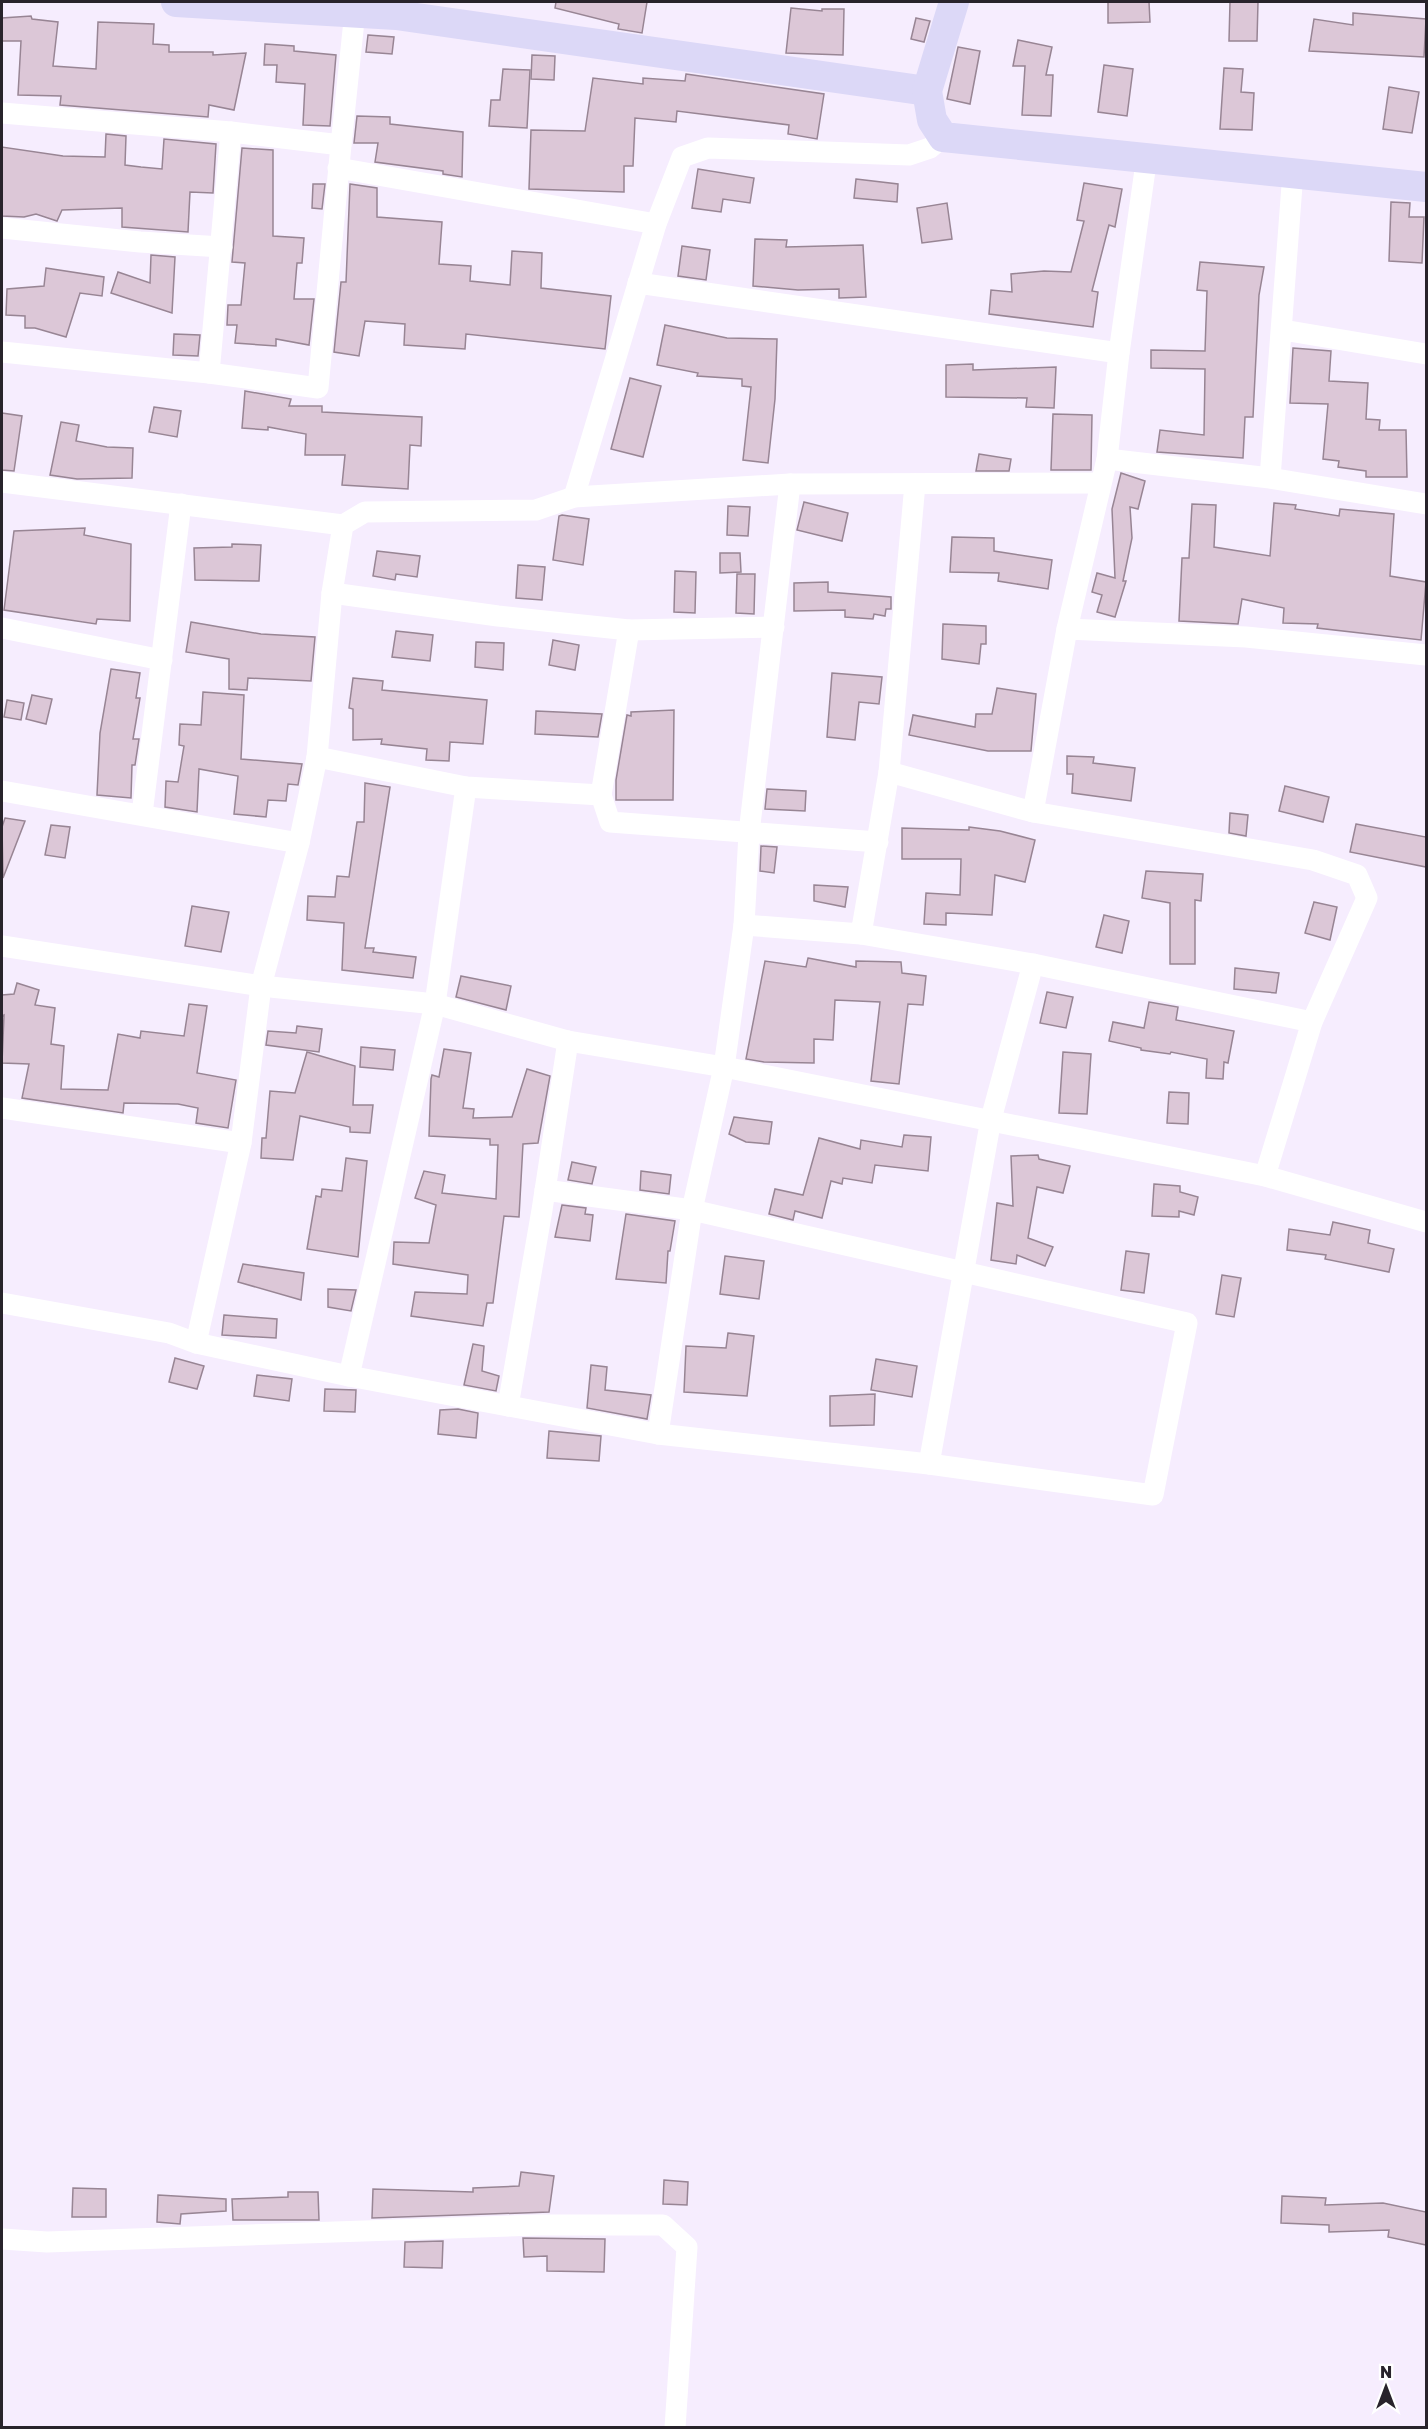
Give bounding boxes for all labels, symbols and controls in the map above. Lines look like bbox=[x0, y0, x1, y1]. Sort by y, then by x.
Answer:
north arrow bbox=[1356, 2357, 1416, 2417]
text: N bbox=[1380, 2362, 1392, 2382]

